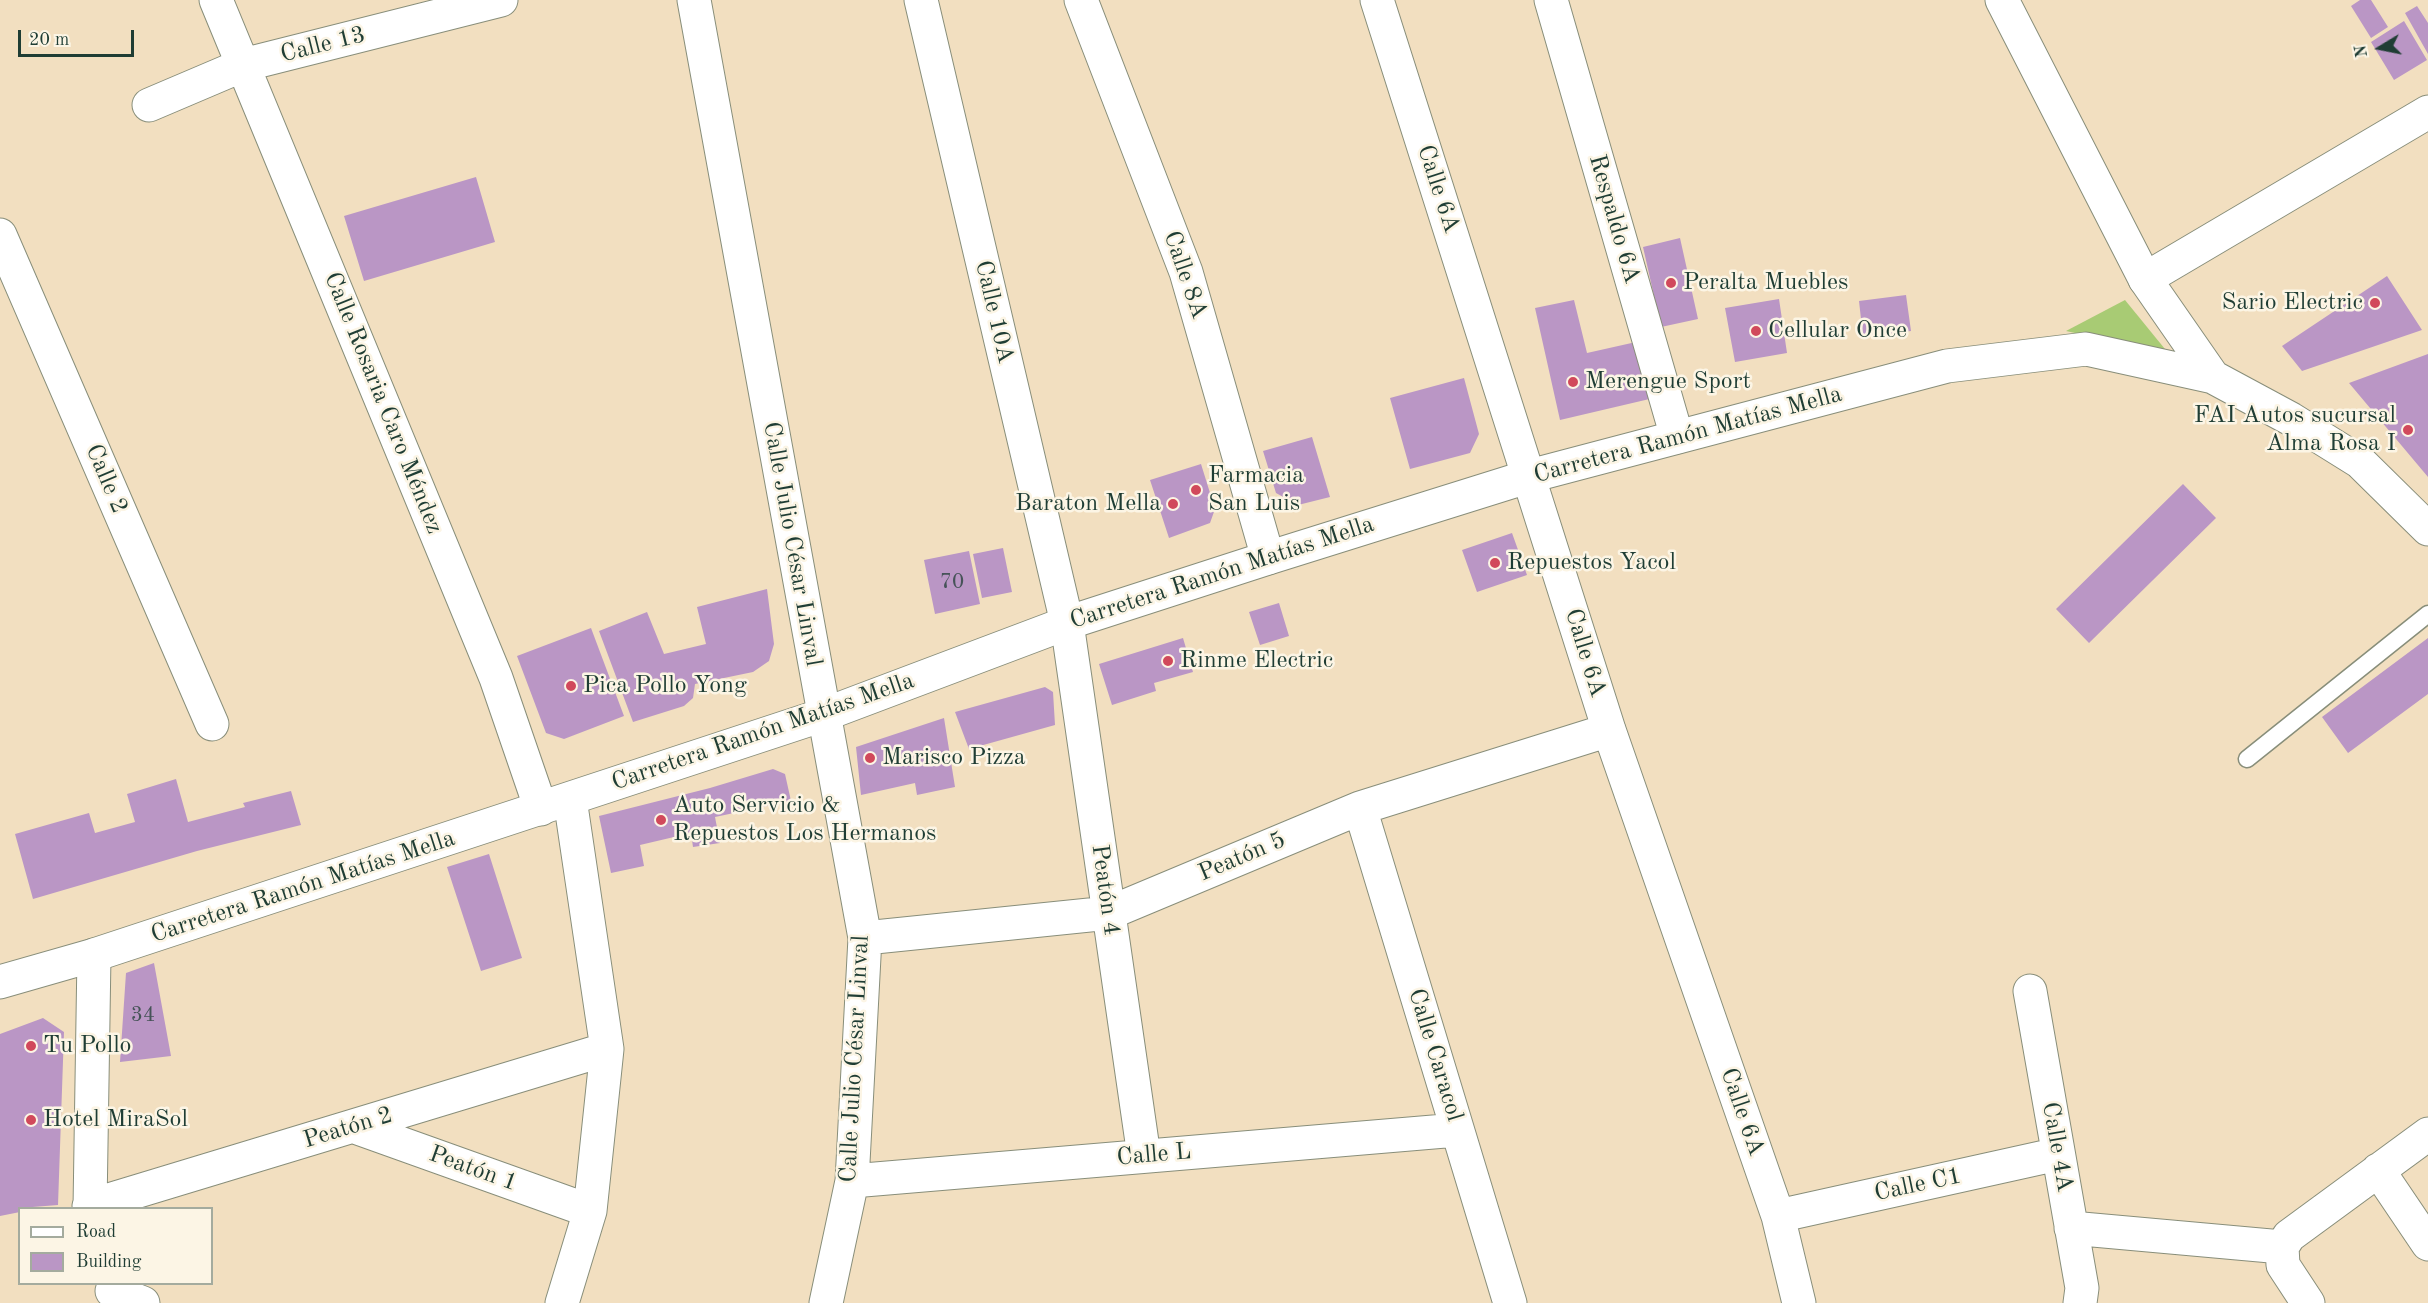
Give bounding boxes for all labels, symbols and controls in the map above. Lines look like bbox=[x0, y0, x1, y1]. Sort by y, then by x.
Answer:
scale bar bbox=[21, 18, 136, 56]
north arrow bbox=[2350, 18, 2410, 78]
street label: Calle 13 bbox=[278, 21, 368, 69]
text: 20 m bbox=[29, 31, 69, 49]
text: N bbox=[2353, 44, 2371, 59]
street label: Calle 6A bbox=[1410, 141, 1466, 237]
street label: Respaldo 6A bbox=[1582, 151, 1646, 287]
street label: Calle 8A bbox=[1157, 227, 1213, 323]
street label: Calle 10A bbox=[968, 258, 1020, 366]
street label: Calle Rosaria Caro Méndez bbox=[317, 268, 449, 538]
place label: Peralta Muebles bbox=[1683, 269, 1848, 297]
marker: Peralta Muebles bbox=[1664, 276, 1678, 290]
place label: Sario Electric bbox=[2222, 289, 2363, 317]
marker: Sario Electric bbox=[2368, 296, 2382, 310]
place label: Cellular Once bbox=[1768, 317, 1907, 345]
marker: Cellular Once bbox=[1749, 324, 1763, 338]
place label: Merengue Sport bbox=[1585, 368, 1751, 396]
marker: Merengue Sport bbox=[1566, 375, 1580, 389]
street label: Carretera Ramón Matías Mella bbox=[1531, 380, 1845, 490]
place label: FAI Autos sucursal Alma Rosa I bbox=[2194, 402, 2396, 458]
street label: Calle Julio César Linval bbox=[756, 419, 828, 669]
marker: FAI Autos sucursal Alma Rosa I bbox=[2401, 423, 2415, 437]
street label: Calle 2 bbox=[79, 440, 133, 518]
place label: Farmacia San Luis bbox=[1208, 462, 1304, 518]
marker: Farmacia San Luis bbox=[1189, 483, 1203, 497]
place label: Baraton Mella bbox=[1015, 490, 1161, 518]
marker: Baraton Mella bbox=[1166, 497, 1180, 511]
street label: Carretera Ramón Matías Mella bbox=[1066, 510, 1378, 636]
place label: Repuestos Yacol bbox=[1507, 549, 1676, 577]
marker: Repuestos Yacol bbox=[1488, 556, 1502, 570]
house number: 70 bbox=[940, 569, 964, 595]
street label: Calle 6A bbox=[1558, 605, 1612, 701]
place label: Rinme Electric bbox=[1180, 647, 1333, 675]
marker: Rinme Electric bbox=[1161, 654, 1175, 668]
street label: Carretera Ramón Matías Mella bbox=[608, 667, 918, 797]
place label: Pica Pollo Yong bbox=[583, 672, 747, 700]
marker: Pica Pollo Yong bbox=[564, 679, 578, 693]
place label: Marisco Pizza bbox=[882, 744, 1026, 772]
marker: Marisco Pizza bbox=[863, 751, 877, 765]
place label: Auto Servicio & Repuestos Los Hermanos bbox=[673, 792, 936, 848]
marker: Auto Servicio & Repuestos Los Hermanos bbox=[654, 813, 668, 827]
street label: Carretera Ramón Matías Mella bbox=[147, 824, 459, 950]
street label: Peatón 5 bbox=[1194, 826, 1290, 888]
street label: Peatón 4 bbox=[1084, 843, 1126, 937]
street label: Calle Julio César Linval bbox=[834, 935, 876, 1183]
street label: Calle Caracol bbox=[1401, 985, 1469, 1125]
house number: 34 bbox=[131, 1002, 155, 1028]
place label: Tu Pollo bbox=[43, 1032, 132, 1060]
marker: Tu Pollo bbox=[24, 1039, 38, 1053]
street label: Calle 6A bbox=[1714, 1064, 1770, 1160]
street label: Calle 4A bbox=[2035, 1100, 2079, 1194]
street label: Peatón 2 bbox=[300, 1101, 396, 1155]
place label: Hotel MiraSol bbox=[43, 1106, 188, 1134]
marker: Hotel MiraSol bbox=[24, 1113, 38, 1127]
street label: Calle L bbox=[1116, 1137, 1192, 1173]
street label: Peatón 1 bbox=[425, 1140, 521, 1198]
street label: Calle C1 bbox=[1872, 1162, 1964, 1208]
legend bbox=[18, 1207, 213, 1285]
text: Road bbox=[76, 1223, 116, 1241]
text: Building bbox=[76, 1253, 141, 1271]

